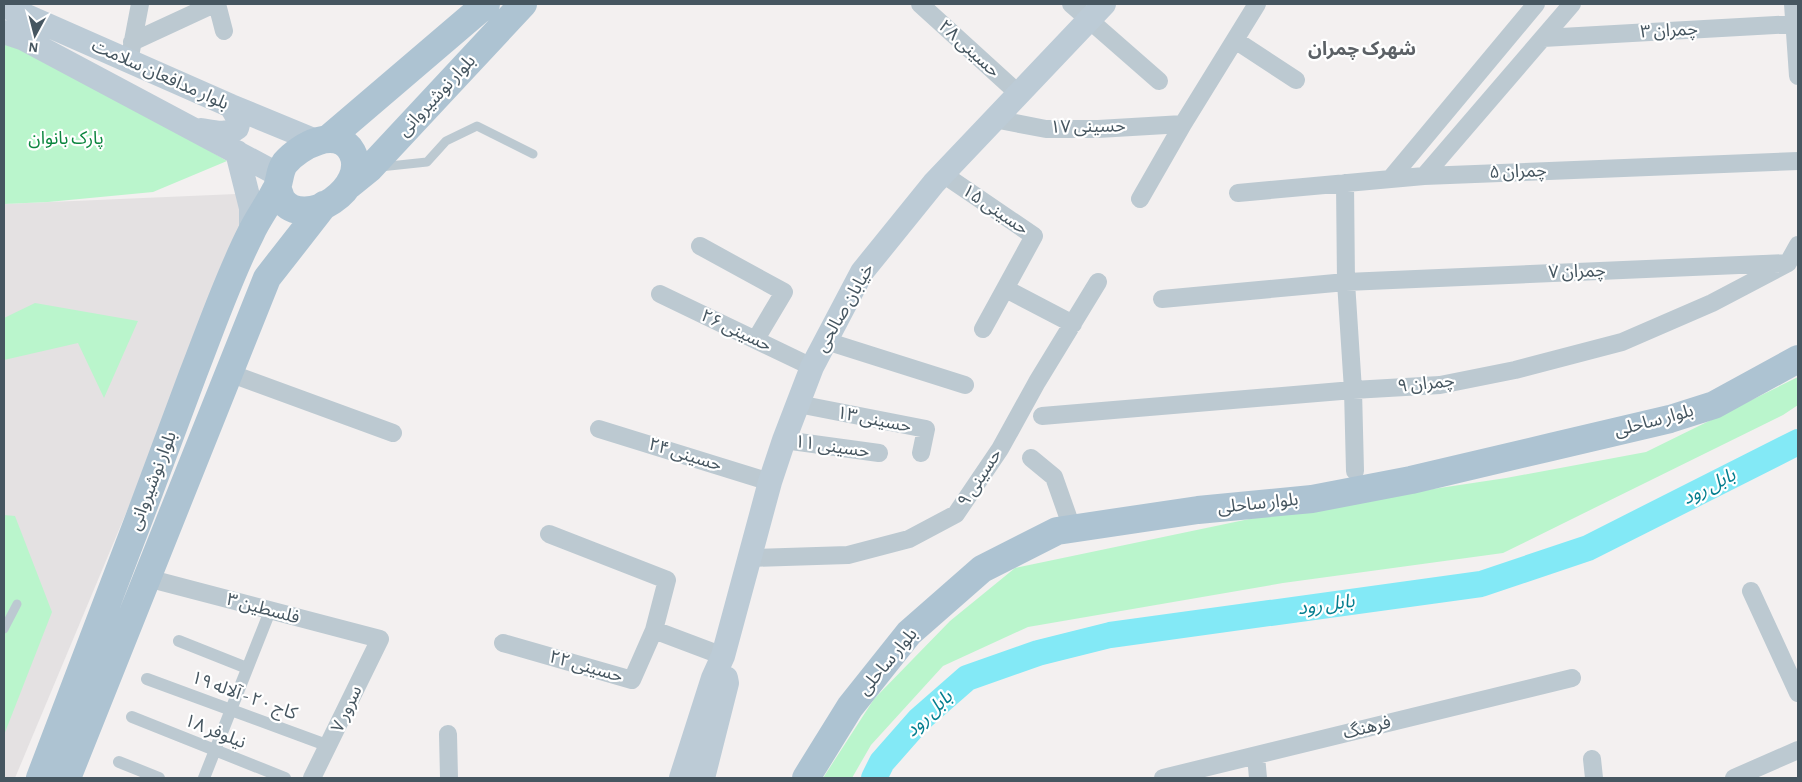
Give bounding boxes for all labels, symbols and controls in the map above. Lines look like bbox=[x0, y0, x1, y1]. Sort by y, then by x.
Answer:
north arrow bbox=[10, 10, 60, 60]
street label: حسینی ۲۸ bbox=[934, 17, 1003, 82]
street label: چمران ۳ bbox=[1640, 21, 1698, 43]
street label: بلوار مدافعان سلامت bbox=[88, 37, 231, 114]
text: N bbox=[28, 39, 39, 54]
district label: شهرک چمران bbox=[1308, 40, 1416, 60]
street label: بلوار نوشیروانی bbox=[395, 52, 480, 141]
street label: حسینی ۱۷ bbox=[1050, 117, 1126, 138]
park label: پارک بانوان bbox=[28, 130, 104, 149]
street label: چمران ۵ bbox=[1489, 162, 1547, 183]
street label: حسینی ۱۵ bbox=[958, 181, 1031, 239]
street label: خيابان صالحی bbox=[812, 261, 878, 356]
street label: چمران ۷ bbox=[1548, 262, 1606, 283]
street label: حسینی ۲۶ bbox=[698, 307, 774, 356]
street label: چمران ۹ bbox=[1396, 372, 1456, 397]
street label: بلوار ساحلی bbox=[1612, 402, 1696, 441]
street label: حسینی ۱۳ bbox=[835, 404, 913, 437]
street label: بلوار نوشیروانی bbox=[126, 429, 181, 533]
street label: حسینی ۱۱ bbox=[793, 433, 871, 462]
street label: حسینی ۲۴ bbox=[646, 435, 724, 476]
street label: حسینی ٩ bbox=[955, 446, 1006, 511]
water label: بابل رود bbox=[1679, 465, 1740, 509]
street label: بلوار ساحلی bbox=[1217, 491, 1299, 518]
street label: فلسطین ۳ bbox=[224, 591, 301, 628]
water label: بابل رود bbox=[1296, 592, 1357, 619]
street label: بلوار ساحلی bbox=[855, 625, 922, 700]
street label: حسینی ۲۲ bbox=[547, 648, 625, 687]
street label: کاج ۲۰ - آلاله ۱۹ bbox=[188, 667, 300, 726]
street label: سرور ۷ bbox=[328, 683, 366, 736]
water label: بابل رود bbox=[902, 687, 957, 741]
street label: نیلوفر ۱۸ bbox=[181, 712, 248, 753]
street label: فرهنگ bbox=[1341, 712, 1393, 744]

